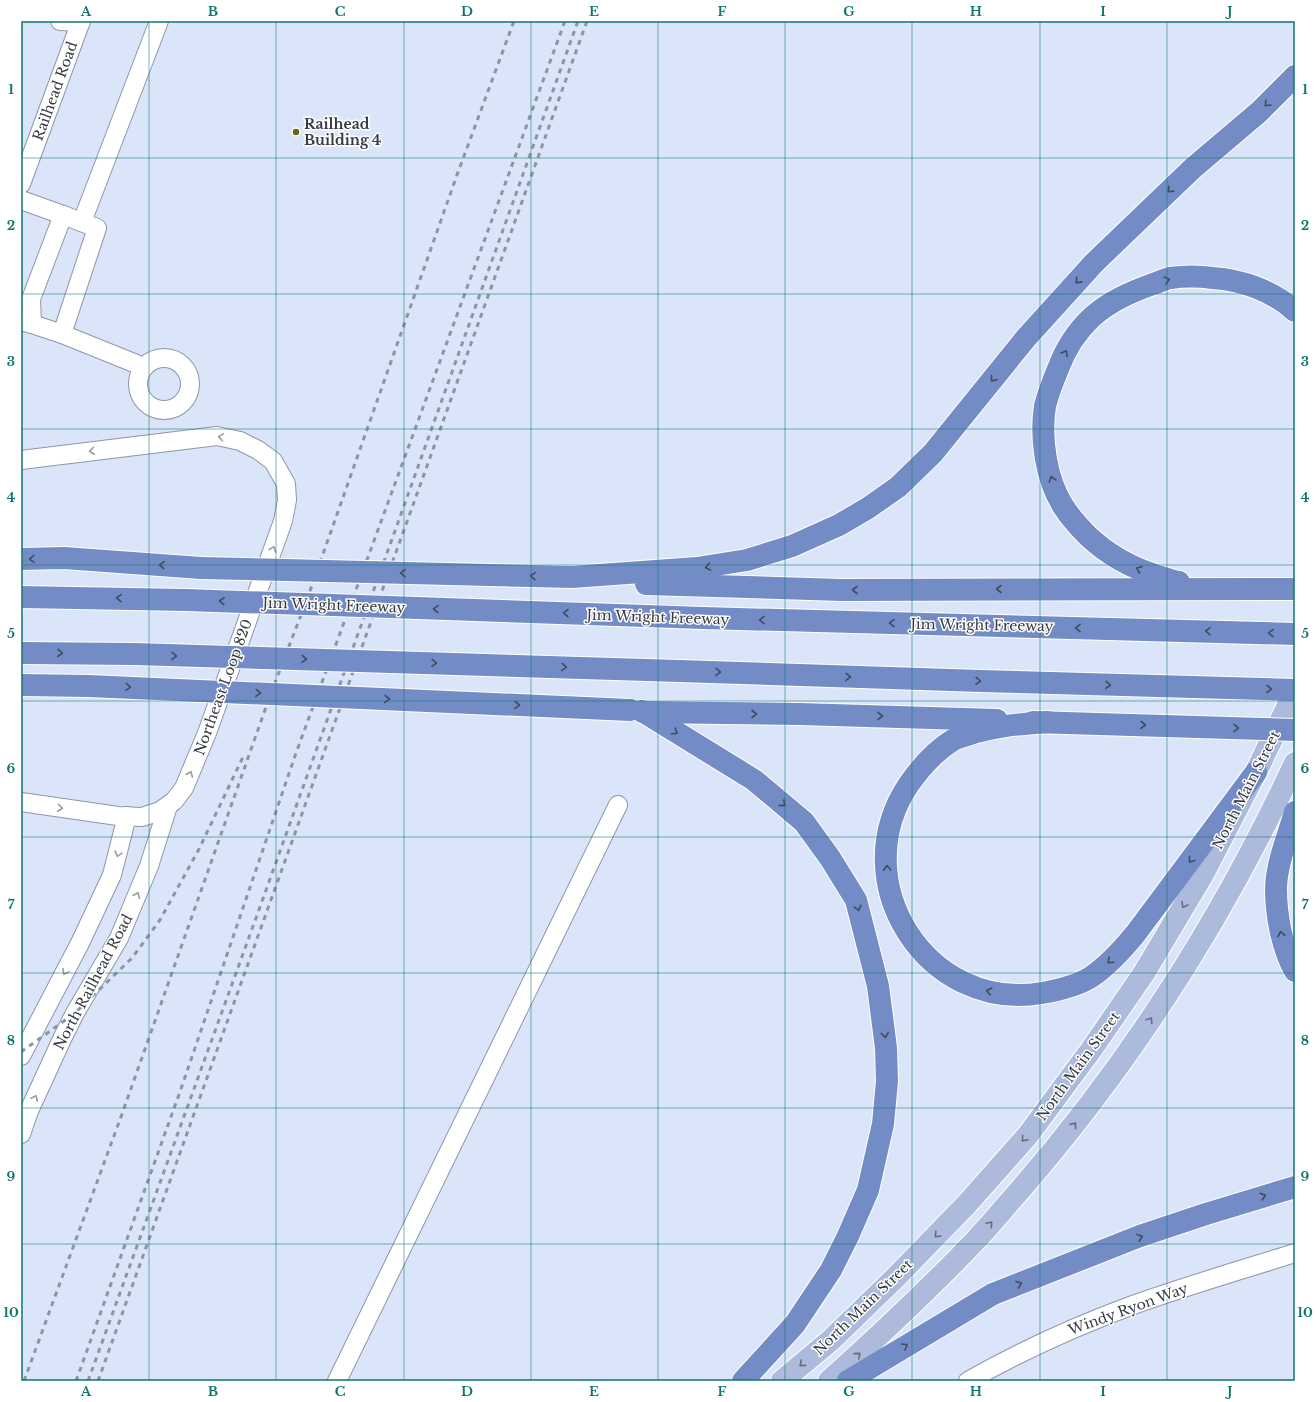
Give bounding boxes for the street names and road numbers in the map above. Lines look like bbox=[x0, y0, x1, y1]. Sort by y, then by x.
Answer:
street label: Railhead Road bbox=[29, 38, 81, 143]
street label: Jim Wright Freeway bbox=[260, 593, 406, 616]
street label: Jim Wright Freeway bbox=[584, 605, 730, 628]
street label: Jim Wright Freeway bbox=[908, 615, 1054, 635]
street label: Northeast Loop 820 bbox=[190, 616, 256, 758]
street label: North Main Street bbox=[1208, 727, 1284, 852]
street label: North Railhead Road bbox=[50, 911, 137, 1053]
street label: North Main Street bbox=[1032, 1007, 1124, 1124]
street label: North Main Street bbox=[810, 1255, 917, 1359]
street label: Windy Ryon Way bbox=[1065, 1279, 1190, 1339]

